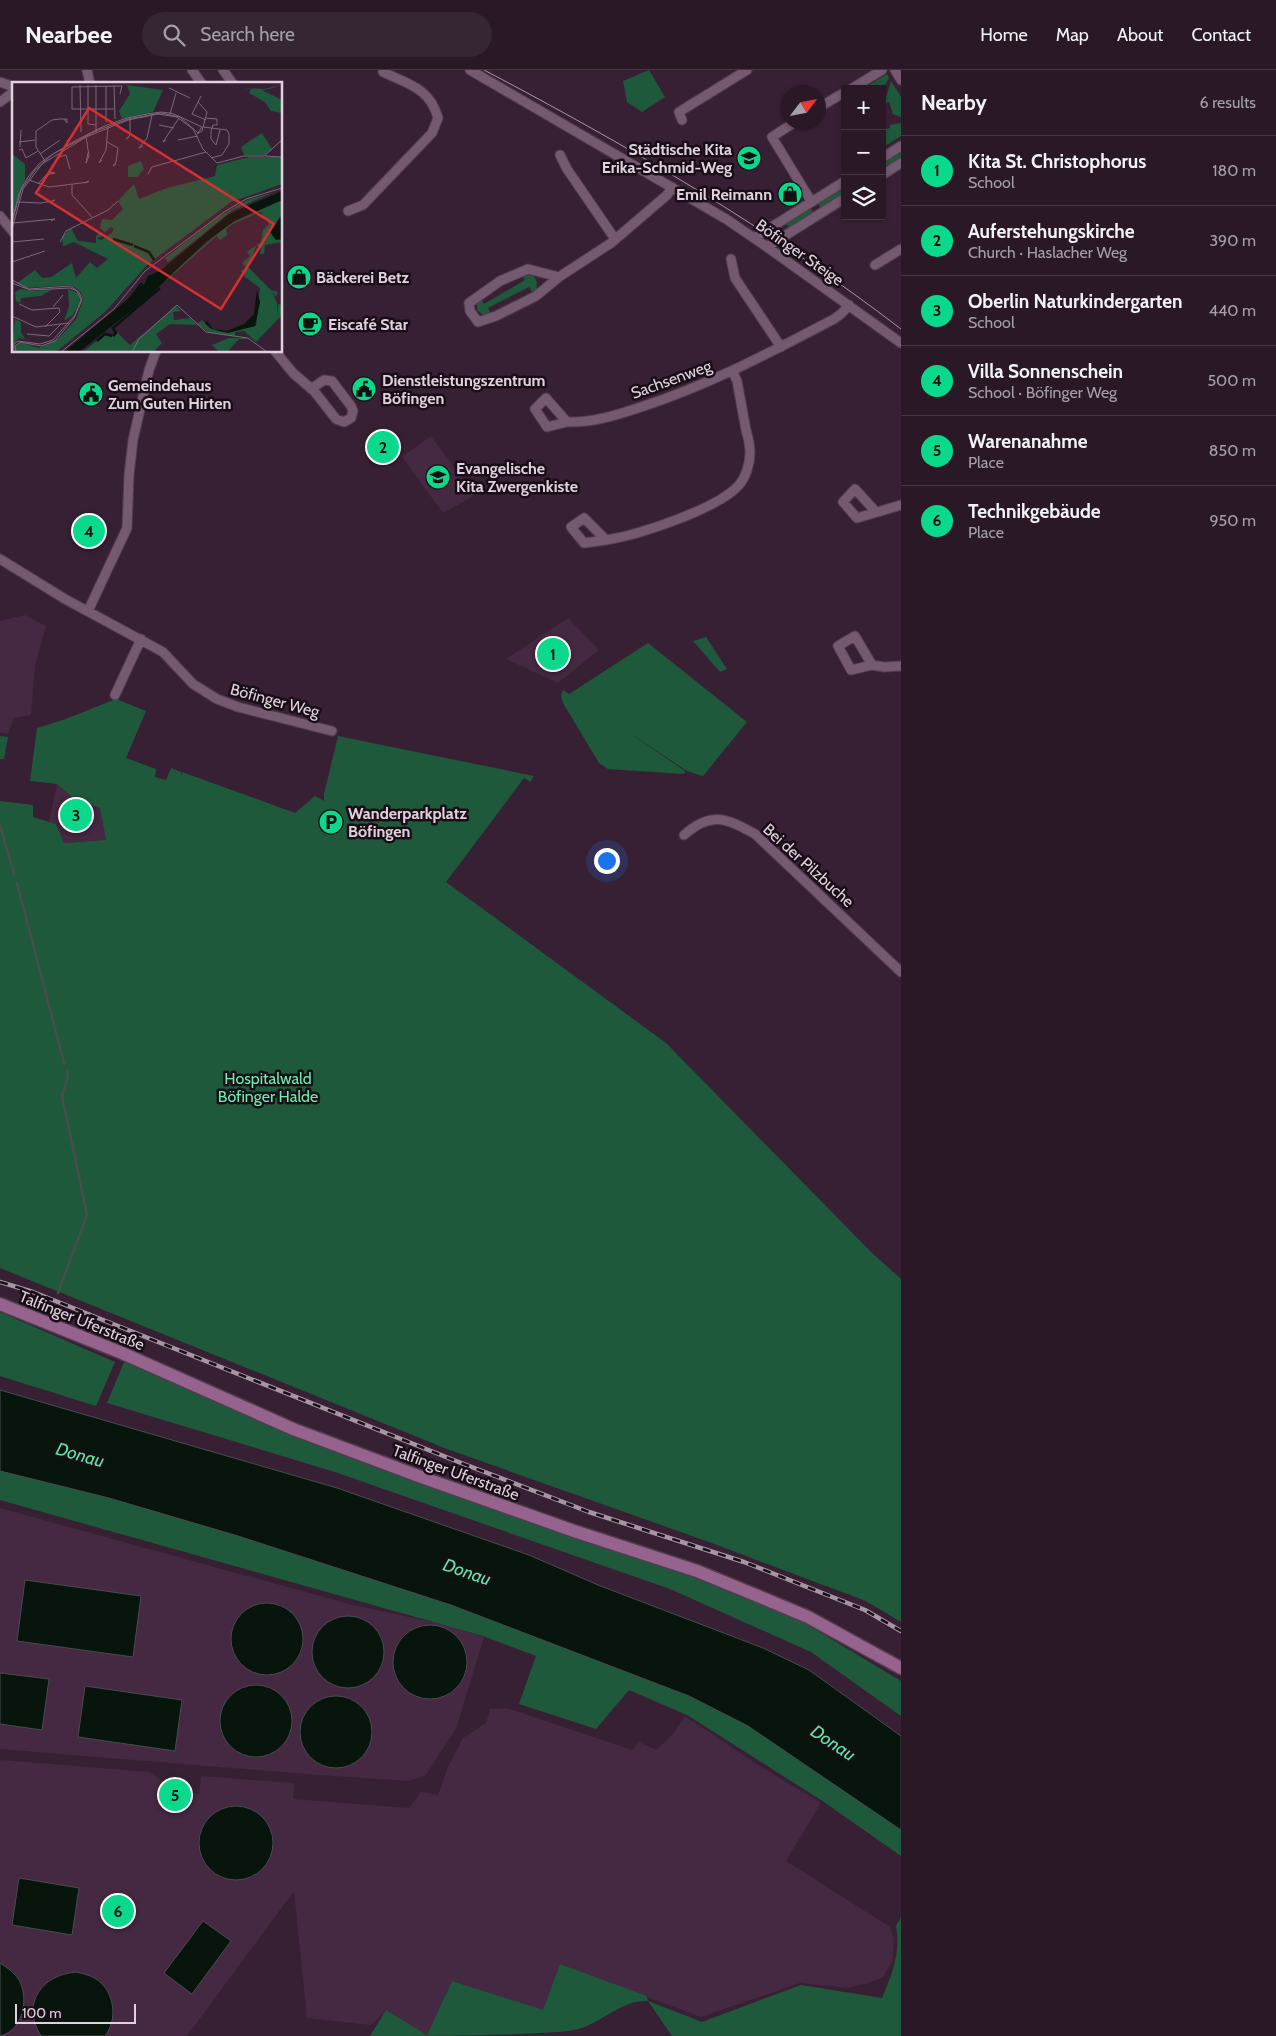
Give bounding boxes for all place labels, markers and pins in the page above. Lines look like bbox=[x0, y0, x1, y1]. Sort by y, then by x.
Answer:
place label: Städtische Kita Erika-Schmid-Weg bbox=[602, 140, 732, 177]
school or university icon: Städtische Kita Erika-Schmid-Weg bbox=[736, 145, 762, 171]
shop icon: Emil Reimann bbox=[777, 181, 803, 207]
place label: Emil Reimann bbox=[676, 185, 772, 204]
shop icon: Bäckerei Betz bbox=[286, 264, 312, 290]
place label: Bäckerei Betz bbox=[316, 268, 410, 287]
cafe icon: Eiscafé Star bbox=[297, 311, 323, 337]
place label: Eiscafé Star bbox=[328, 315, 409, 334]
place label: Dienstleistungszentrum Böfingen bbox=[382, 371, 546, 408]
place label: Gemeindehaus Zum Guten Hirten bbox=[108, 376, 231, 413]
public building icon: Dienstleistungszentrum Böfingen bbox=[351, 376, 377, 402]
public building icon: Gemeindehaus Zum Guten Hirten bbox=[78, 381, 104, 407]
pin: 2 bbox=[367, 428, 399, 466]
place label: Evangelische Kita Zwergenkiste bbox=[456, 459, 578, 496]
school or university icon: Evangelische Kita Zwergenkiste bbox=[425, 464, 451, 490]
pin: 4 bbox=[73, 512, 105, 550]
pin: 1 bbox=[537, 635, 569, 673]
pin: 3 bbox=[60, 796, 92, 834]
place label: Wanderparkplatz Böfingen bbox=[348, 804, 467, 841]
parking icon: Wanderparkplatz Böfingen bbox=[318, 809, 344, 835]
pin: 5 bbox=[159, 1776, 191, 1814]
pin: 6 bbox=[102, 1892, 134, 1930]

